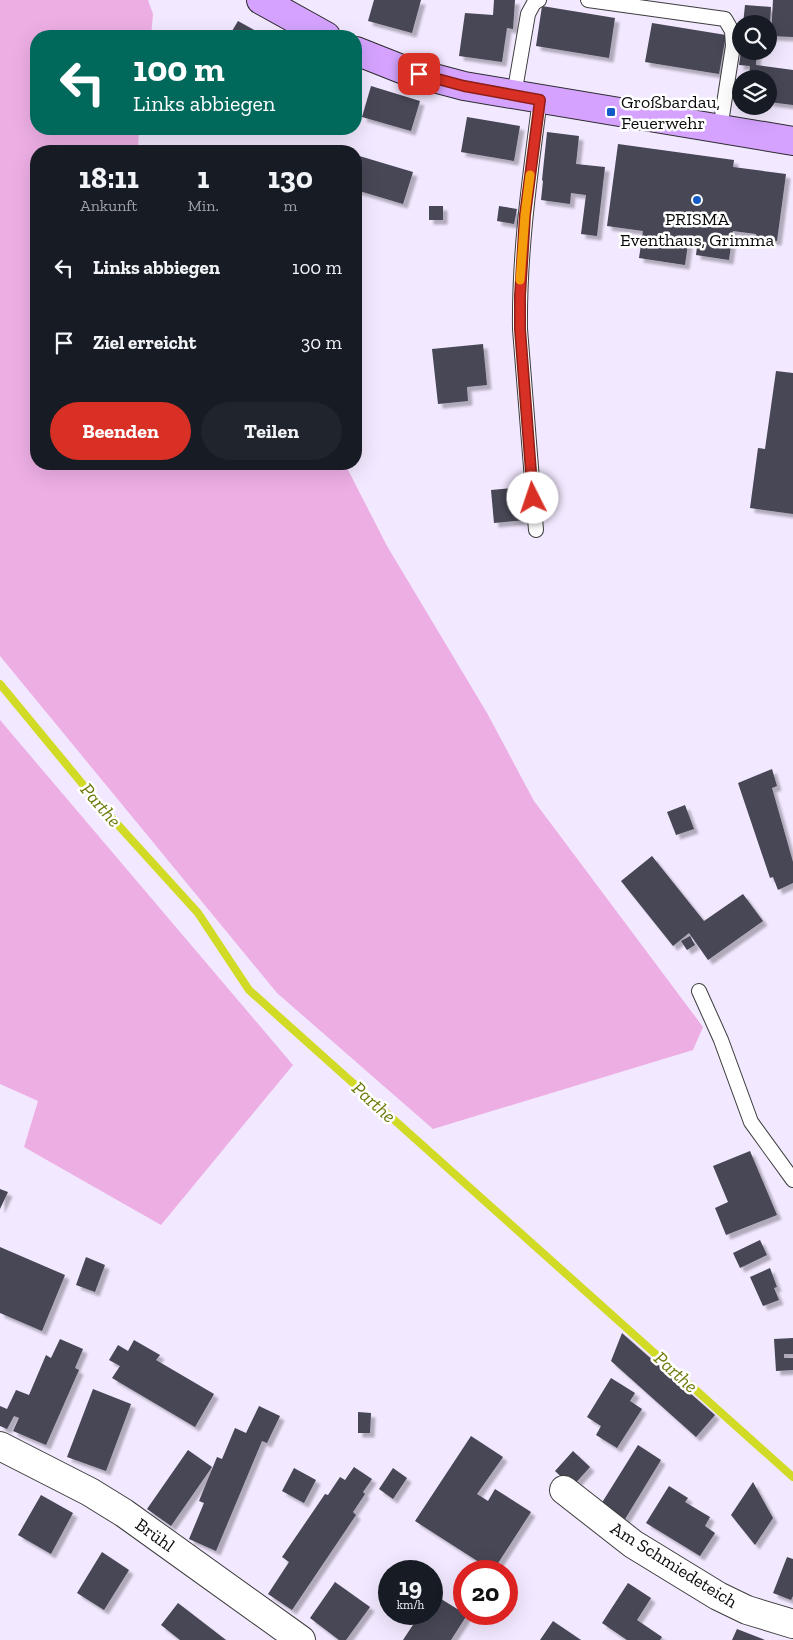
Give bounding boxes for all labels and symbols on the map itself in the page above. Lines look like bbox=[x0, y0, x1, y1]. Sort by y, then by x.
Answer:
pin bbox=[398, 53, 440, 95]
place label: Großbardau, Feuerwehr bbox=[621, 91, 720, 134]
marker: Großbardau, Feuerwehr bbox=[605, 106, 617, 118]
marker: PRISMA Eventhaus, Grimma bbox=[691, 194, 703, 206]
place label: PRISMA Eventhaus, Grimma bbox=[620, 208, 774, 251]
position arrow bbox=[506, 471, 558, 523]
water label: Parthe bbox=[76, 778, 126, 832]
water label: Parthe bbox=[347, 1076, 401, 1128]
water label: Parthe bbox=[649, 1346, 703, 1398]
street label: Brühl bbox=[131, 1513, 179, 1557]
street label: Am Schmiedeteich bbox=[607, 1517, 741, 1613]
speed limit sign: 20 bbox=[453, 1560, 518, 1625]

